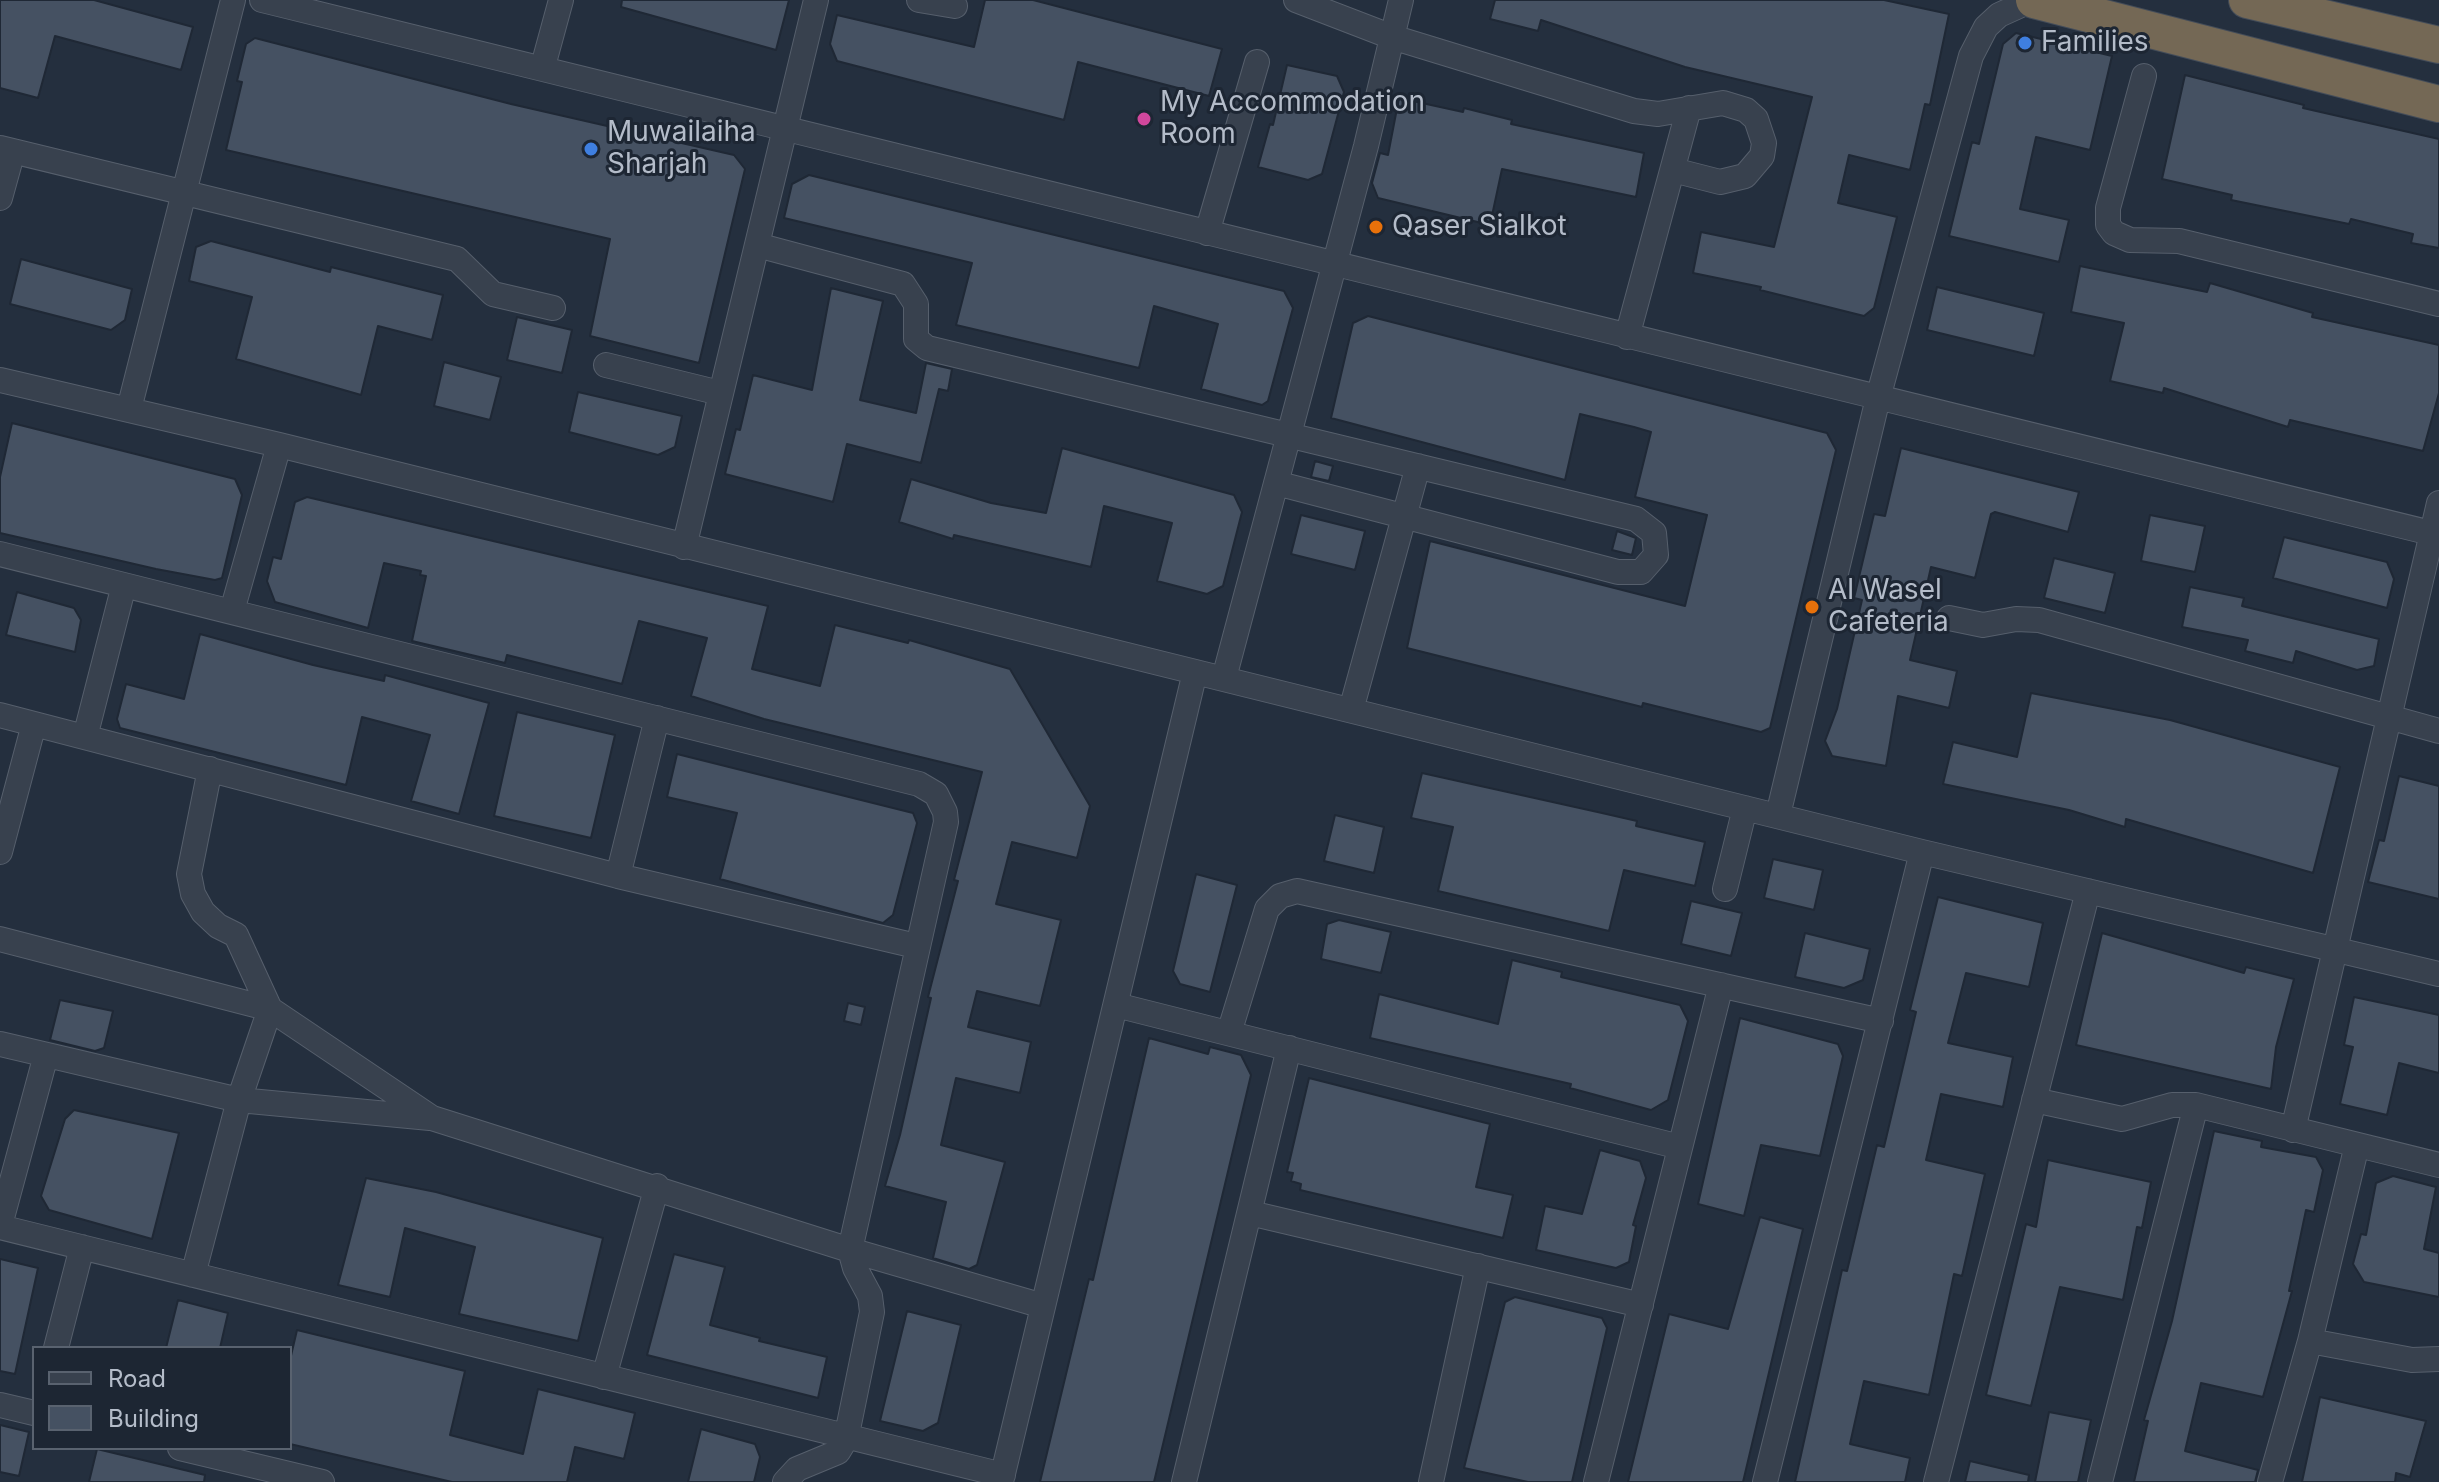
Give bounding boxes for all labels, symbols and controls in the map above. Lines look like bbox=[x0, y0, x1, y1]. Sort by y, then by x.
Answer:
place label: Families bbox=[2041, 26, 2149, 60]
marker: Families bbox=[2016, 34, 2034, 52]
place label: My Accommodation Room bbox=[1160, 86, 1425, 152]
marker: My Accommodation Room bbox=[1135, 110, 1153, 128]
place label: Muwailaiha Sharjah bbox=[607, 116, 756, 182]
marker: Muwailaiha Sharjah bbox=[582, 140, 600, 158]
place label: Qaser Sialkot bbox=[1392, 210, 1567, 244]
marker: Qaser Sialkot bbox=[1367, 218, 1385, 236]
place label: Al Wasel Cafeteria bbox=[1828, 574, 1949, 640]
marker: Al Wasel Cafeteria bbox=[1803, 598, 1821, 616]
legend bbox=[32, 1346, 292, 1450]
text: Road bbox=[108, 1364, 166, 1393]
text: Building bbox=[108, 1404, 199, 1433]

